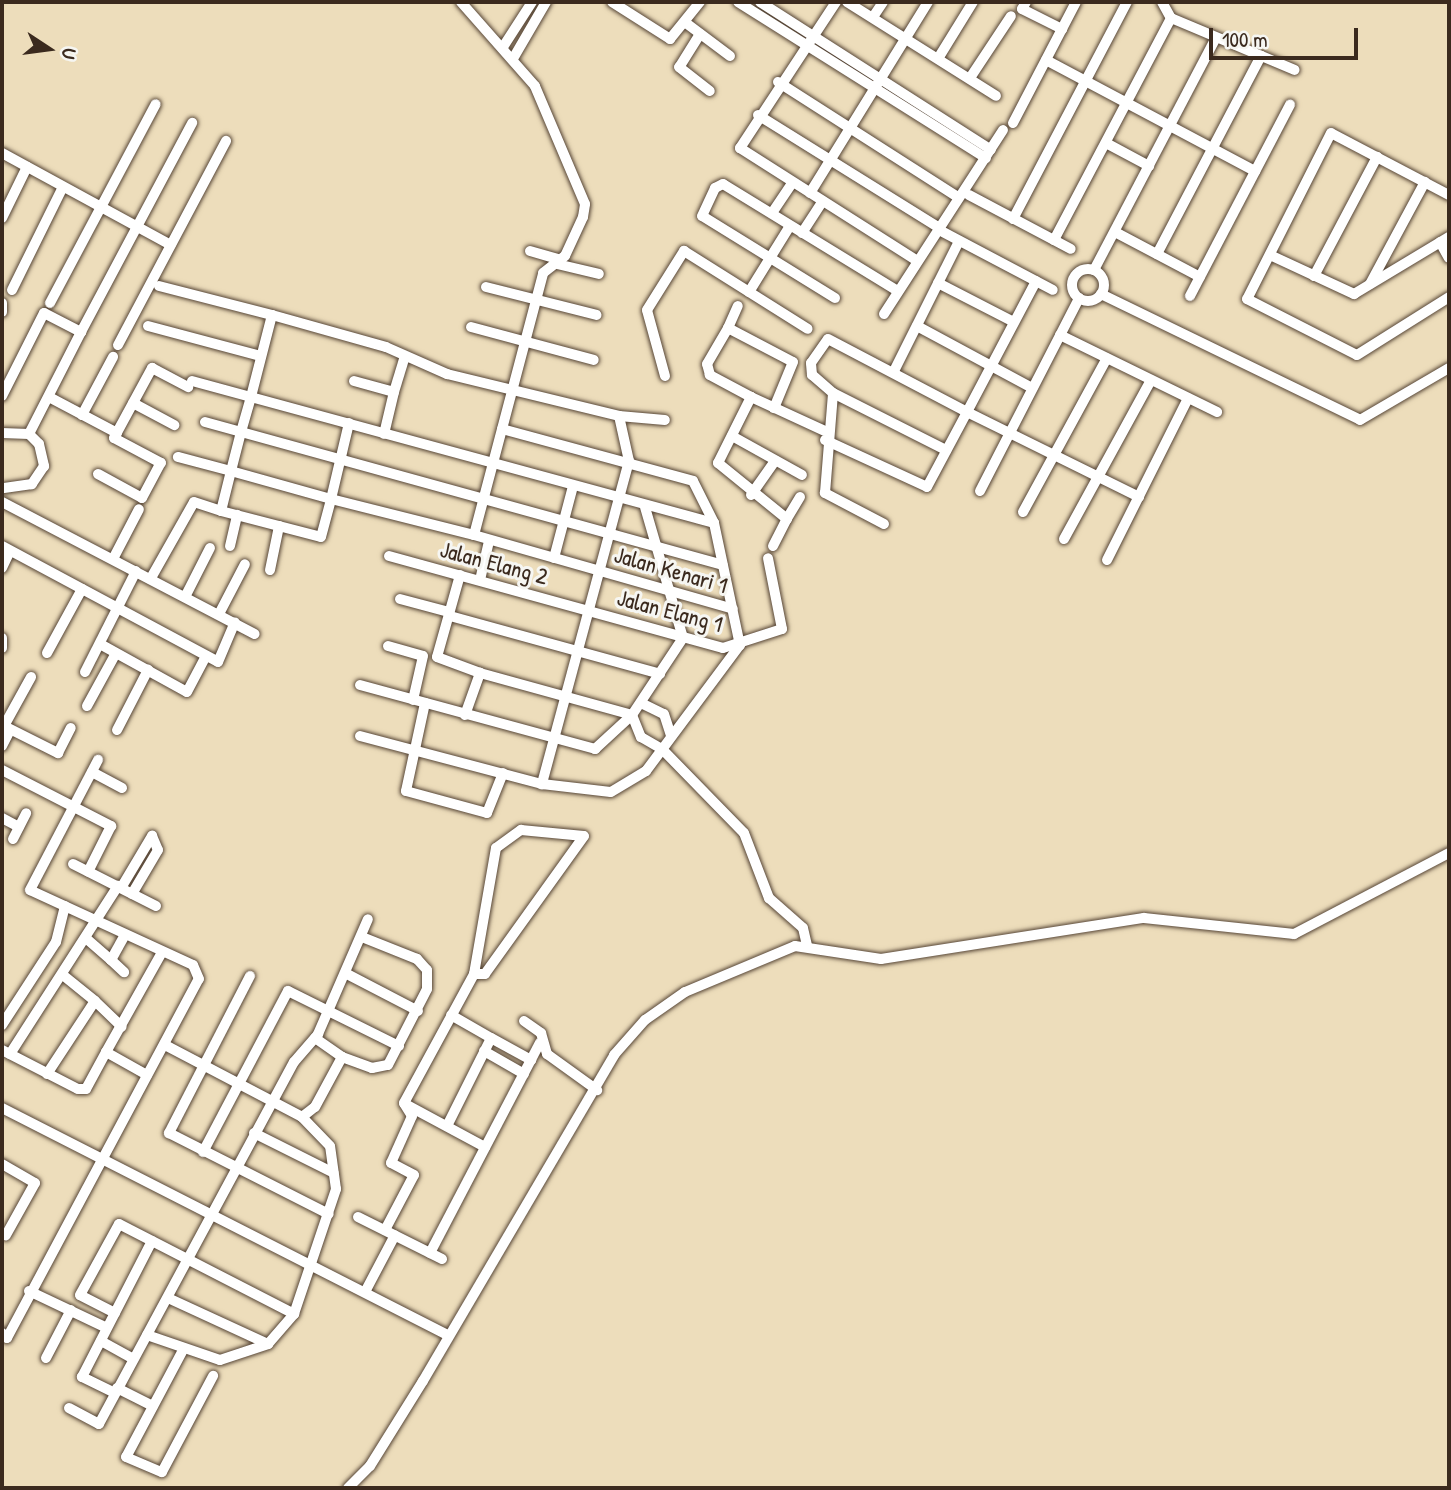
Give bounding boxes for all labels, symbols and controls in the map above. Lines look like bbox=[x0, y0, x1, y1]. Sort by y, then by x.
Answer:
north arrow bbox=[14, 14, 84, 84]
scale bar bbox=[1213, 14, 1362, 58]
text: 100 m bbox=[1222, 25, 1268, 54]
text: U bbox=[56, 46, 83, 62]
street label: Jalan Elang 2 bbox=[437, 535, 551, 591]
street label: Jalan Kenari 1 bbox=[611, 541, 731, 599]
street label: Jalan Elang 1 bbox=[614, 584, 726, 638]

